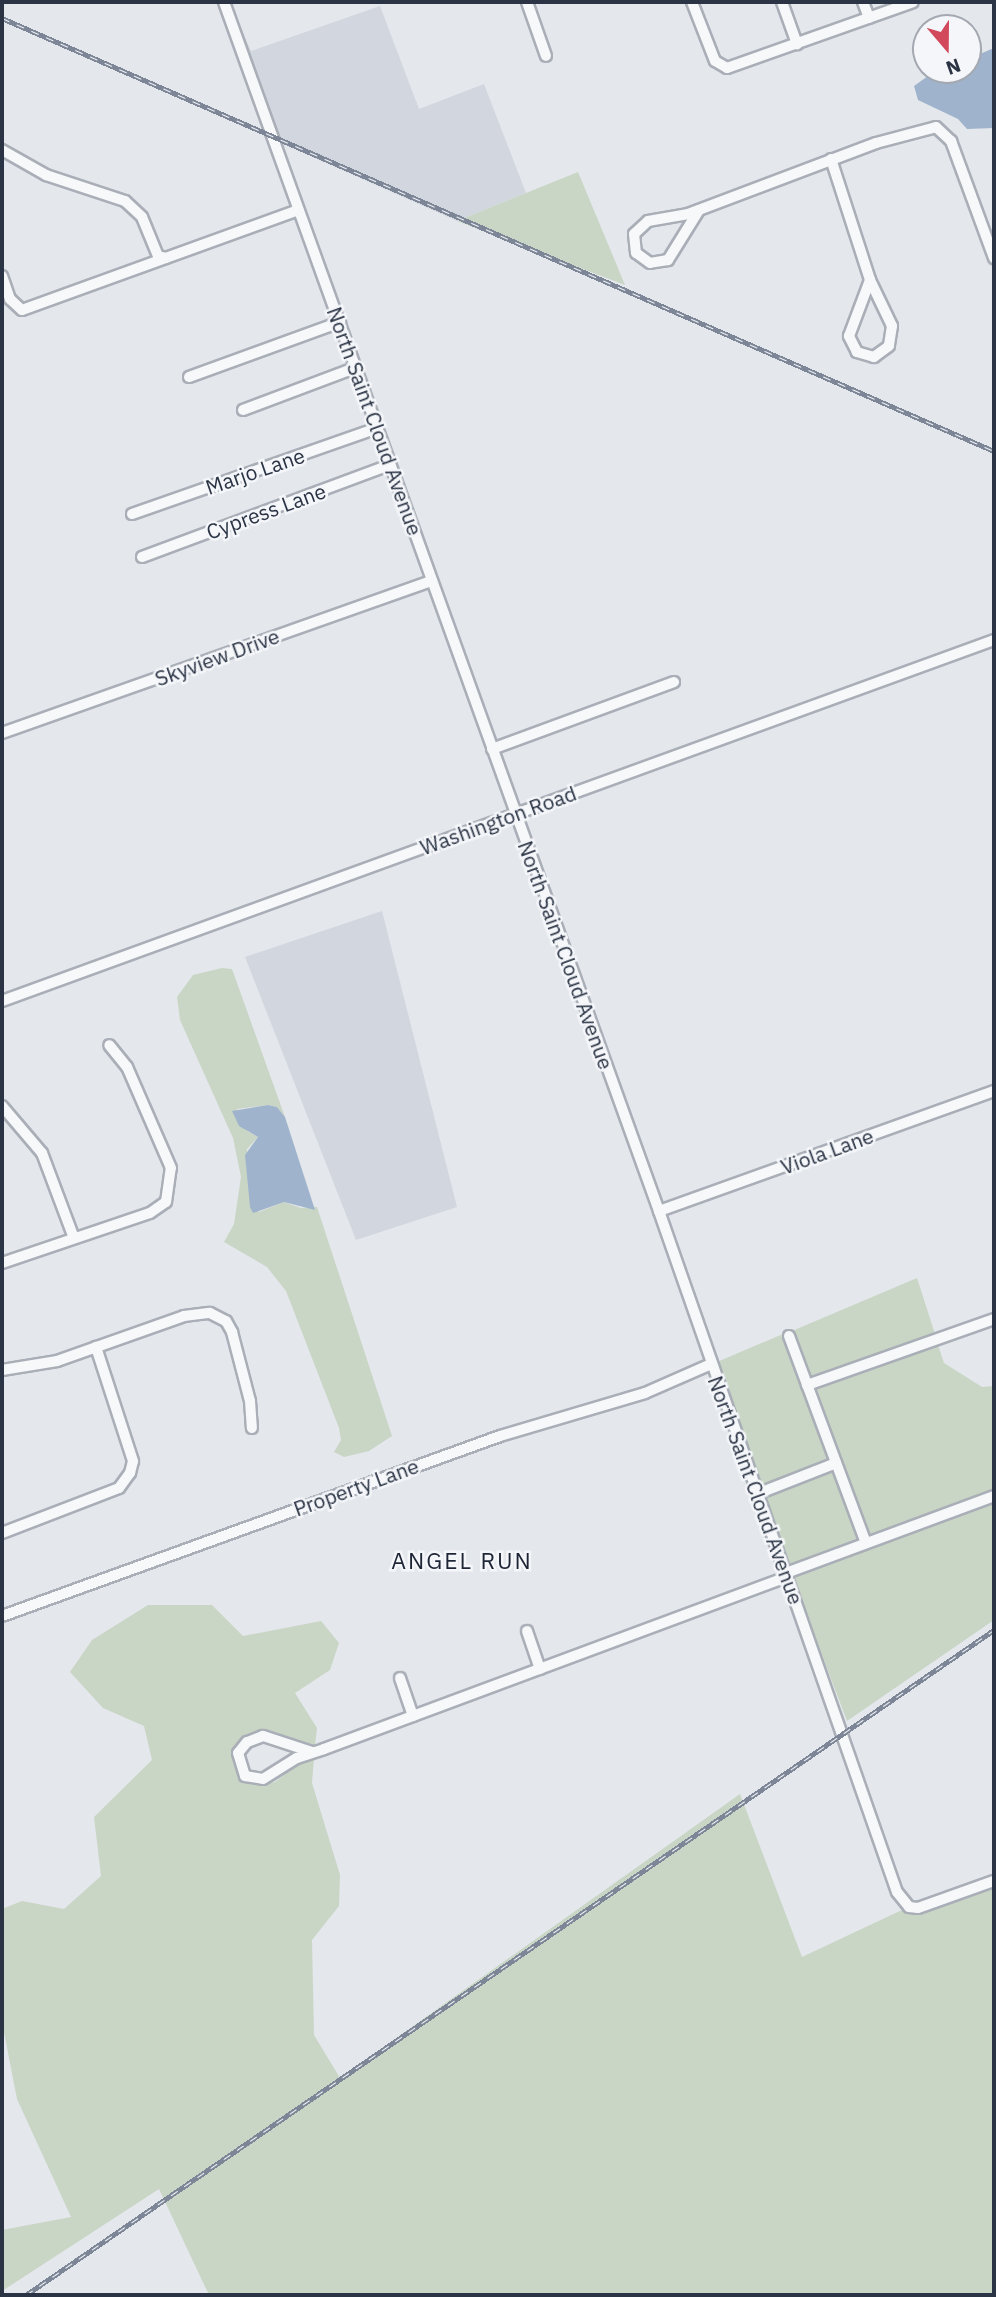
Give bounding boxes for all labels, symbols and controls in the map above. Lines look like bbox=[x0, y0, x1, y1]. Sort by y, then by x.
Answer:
north arrow bbox=[912, 14, 982, 84]
text: N bbox=[943, 53, 964, 80]
street label: North Saint Cloud Avenue bbox=[322, 303, 428, 539]
street label: Marjo Lane bbox=[202, 442, 308, 500]
street label: Cypress Lane bbox=[203, 478, 329, 544]
street label: Skyview Drive bbox=[151, 623, 283, 691]
street label: Washington Road bbox=[416, 780, 580, 860]
street label: North Saint Cloud Avenue bbox=[513, 837, 619, 1073]
street label: Viola Lane bbox=[777, 1123, 877, 1179]
street label: North Saint Cloud Avenue bbox=[703, 1372, 809, 1608]
street label: Property Lane bbox=[290, 1453, 422, 1521]
district label: ANGEL RUN bbox=[392, 1546, 532, 1574]

